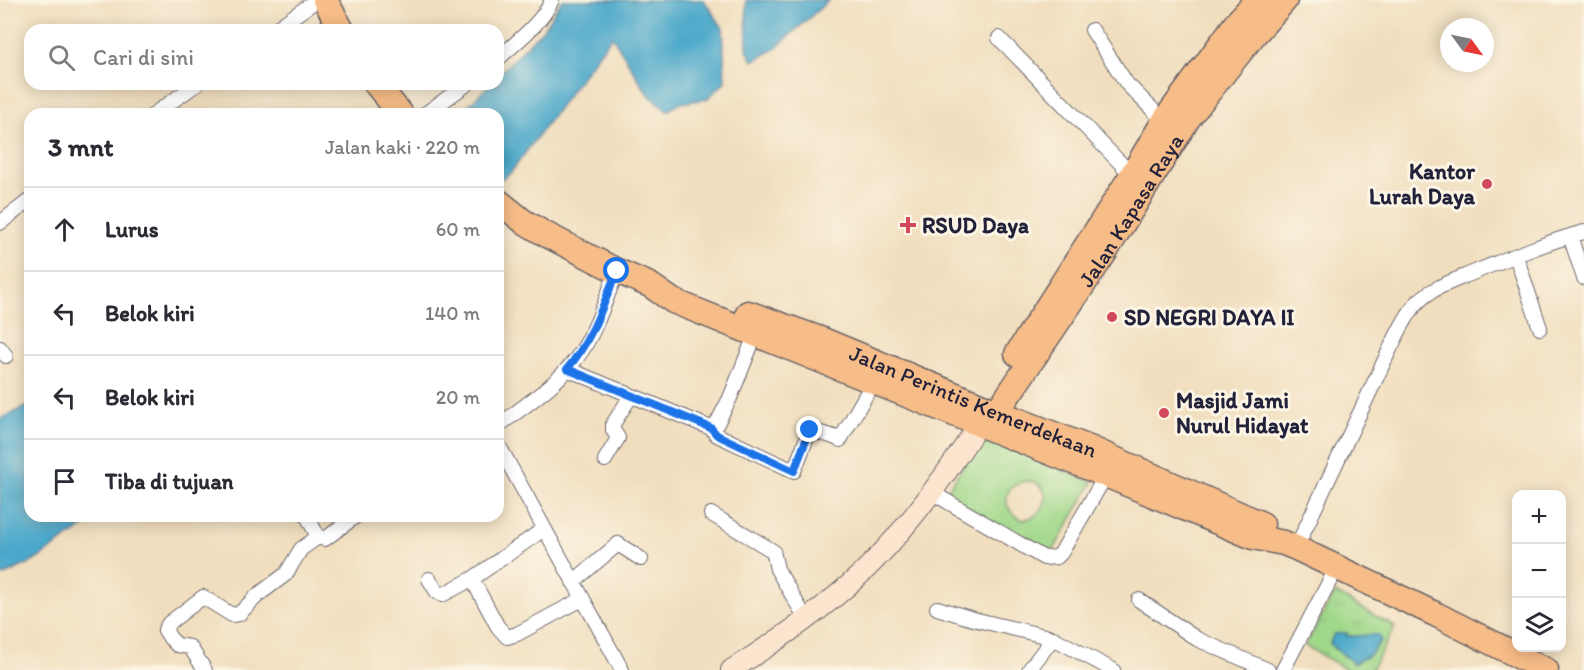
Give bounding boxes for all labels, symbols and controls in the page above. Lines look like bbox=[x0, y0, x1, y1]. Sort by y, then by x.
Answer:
north arrow bbox=[1440, 18, 1494, 72]
search box bbox=[24, 24, 504, 90]
icon: search bbox=[45, 41, 78, 74]
text: Cari di sini bbox=[93, 44, 194, 71]
street label: Jalan Kapasa Raya bbox=[1073, 128, 1190, 292]
text: 3 mnt bbox=[48, 131, 114, 163]
text: Jalan kaki · 220 m bbox=[325, 135, 480, 159]
place label: Kantor Lurah Daya bbox=[1369, 158, 1476, 210]
marker: Kantor Lurah Daya bbox=[1480, 177, 1494, 191]
place label: RSUD Daya bbox=[922, 212, 1029, 239]
icon: ahead bbox=[48, 213, 81, 246]
text: Lurus bbox=[105, 216, 159, 243]
marker: RSUD Daya bbox=[899, 216, 917, 234]
text: 60 m bbox=[436, 217, 480, 241]
route start bbox=[603, 257, 629, 283]
icon: left bbox=[48, 297, 81, 330]
text: Belok kiri bbox=[105, 300, 195, 327]
text: 140 m bbox=[425, 301, 480, 325]
place label: SD NEGRI DAYA II bbox=[1124, 304, 1295, 331]
marker: SD NEGRI DAYA II bbox=[1105, 310, 1119, 324]
street label: Jalan Perintis Kemerdekaan bbox=[845, 339, 1101, 464]
icon: left bbox=[48, 381, 81, 414]
text: Belok kiri bbox=[105, 384, 195, 411]
text: 20 m bbox=[436, 385, 480, 409]
place label: Masjid Jami Nurul Hidayat bbox=[1176, 387, 1309, 439]
marker: Masjid Jami Nurul Hidayat bbox=[1157, 406, 1171, 420]
route end bbox=[796, 416, 822, 442]
icon: arrive bbox=[48, 465, 81, 498]
text: Tiba di tujuan bbox=[105, 468, 234, 495]
map controls bbox=[1512, 490, 1566, 652]
button: + bbox=[1512, 490, 1566, 544]
button: − bbox=[1512, 544, 1566, 598]
button: layers bbox=[1512, 598, 1566, 652]

